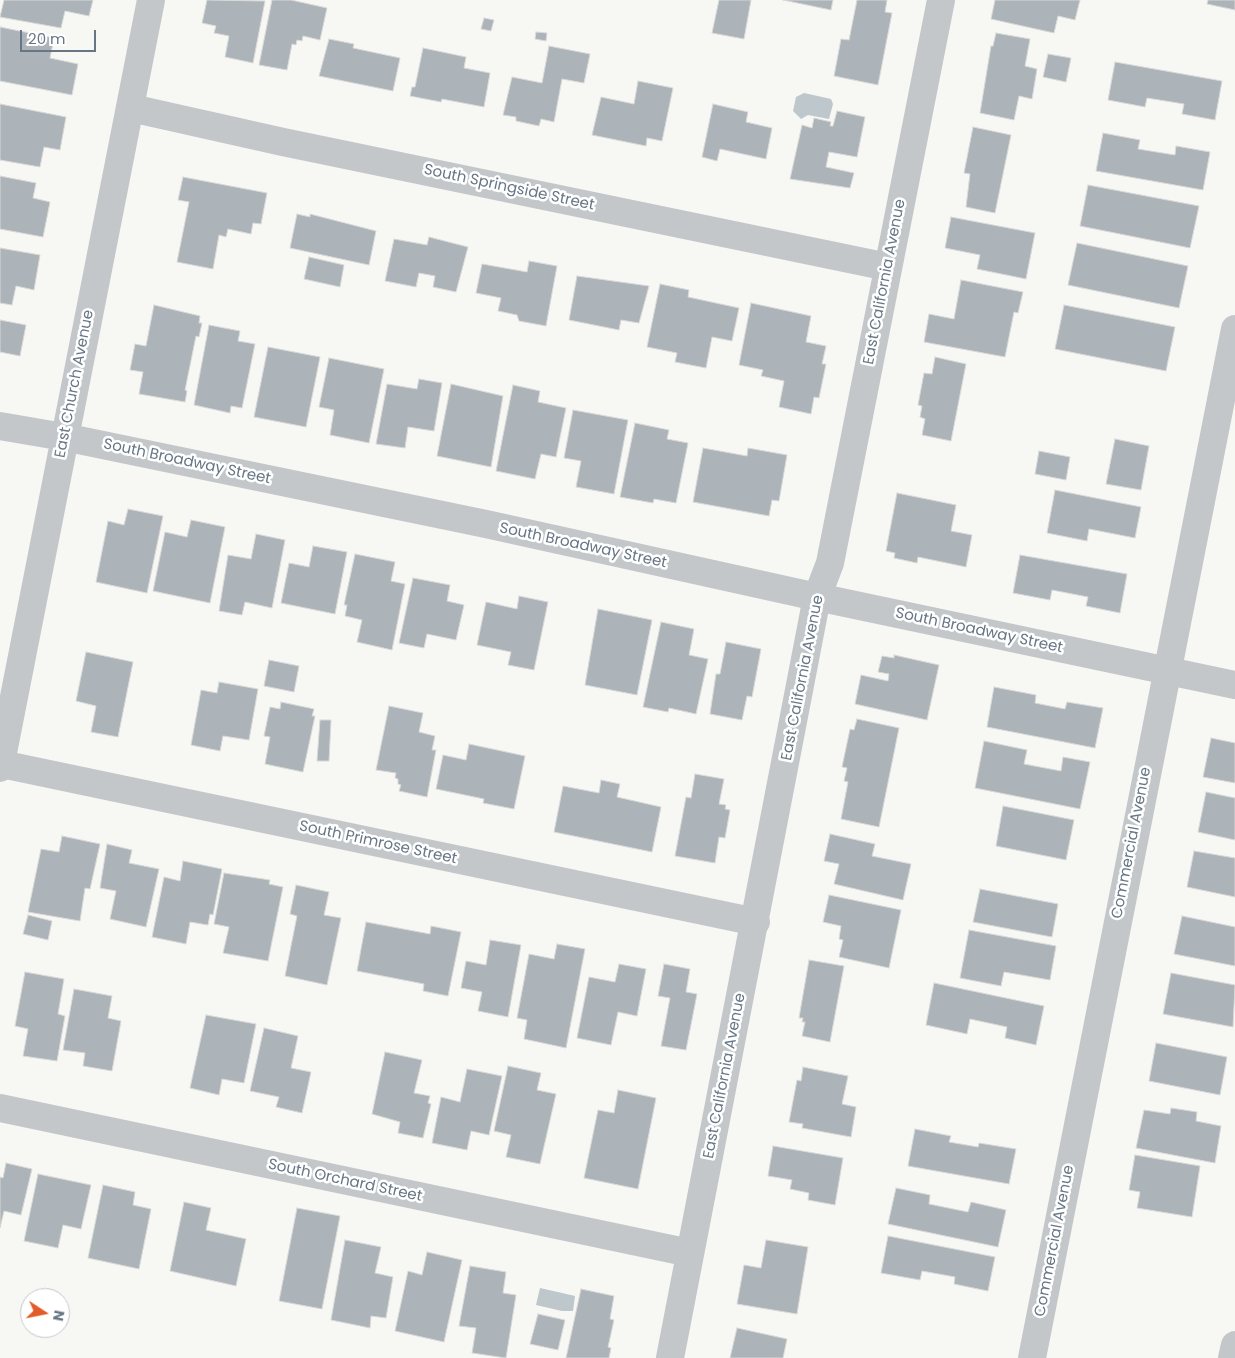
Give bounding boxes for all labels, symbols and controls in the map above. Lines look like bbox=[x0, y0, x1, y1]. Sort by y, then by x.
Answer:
scale bar bbox=[22, 20, 99, 52]
text: 20 m bbox=[28, 28, 66, 49]
street label: South Springside Street bbox=[422, 161, 596, 215]
street label: East California Avenue bbox=[860, 198, 910, 366]
street label: East Church Avenue bbox=[52, 308, 98, 460]
street label: South Broadway Street bbox=[102, 435, 272, 489]
street label: South Broadway Street bbox=[498, 519, 668, 573]
street label: East California Avenue bbox=[778, 594, 828, 762]
street label: South Broadway Street bbox=[894, 604, 1064, 658]
street label: Commercial Avenue bbox=[1108, 766, 1156, 920]
street label: South Primrose Street bbox=[298, 817, 458, 869]
street label: East California Avenue bbox=[700, 992, 750, 1160]
street label: South Orchard Street bbox=[266, 1156, 424, 1206]
street label: Commercial Avenue bbox=[1031, 1164, 1079, 1318]
north arrow bbox=[20, 1288, 70, 1338]
text: N bbox=[48, 1309, 70, 1323]

